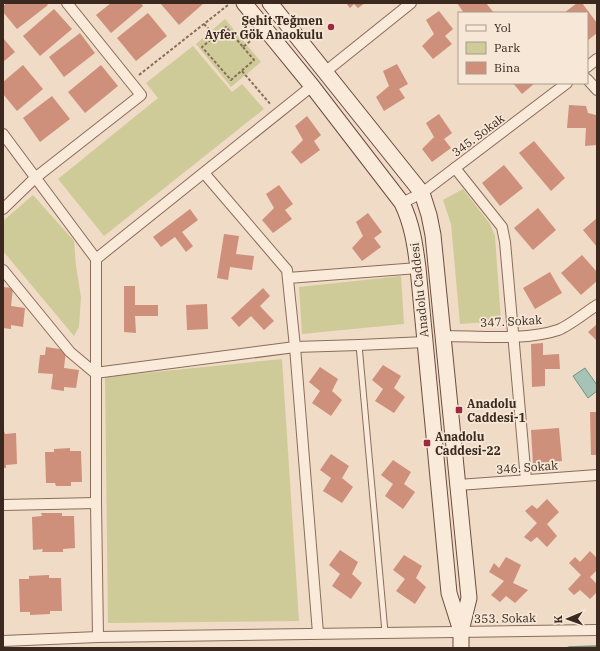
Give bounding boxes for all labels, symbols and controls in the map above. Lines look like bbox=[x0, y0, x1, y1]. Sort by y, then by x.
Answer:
legend bbox=[458, 12, 588, 84]
place label: Şehit Teğmen Ayfer Gök Anaokulu bbox=[205, 13, 323, 42]
text: Yol bbox=[494, 20, 512, 35]
marker: Şehit Teğmen Ayfer Gök Anaokulu bbox=[326, 22, 336, 32]
text: Park bbox=[494, 40, 520, 55]
text: Bina bbox=[494, 60, 520, 75]
street label: 345. Sokak bbox=[449, 110, 507, 160]
street label: Anadolu Caddesi bbox=[407, 242, 431, 338]
street label: 347. Sokak bbox=[480, 312, 542, 330]
place label: Anadolu Caddesi-1 bbox=[467, 396, 526, 425]
marker: Anadolu Caddesi-1 bbox=[454, 405, 464, 415]
place label: Anadolu Caddesi-22 bbox=[435, 429, 501, 458]
marker: Anadolu Caddesi-22 bbox=[422, 438, 432, 448]
street label: 346. Sokak bbox=[496, 457, 558, 477]
north arrow bbox=[548, 599, 588, 639]
street label: 353. Sokak bbox=[474, 610, 536, 626]
text: K bbox=[551, 614, 565, 624]

